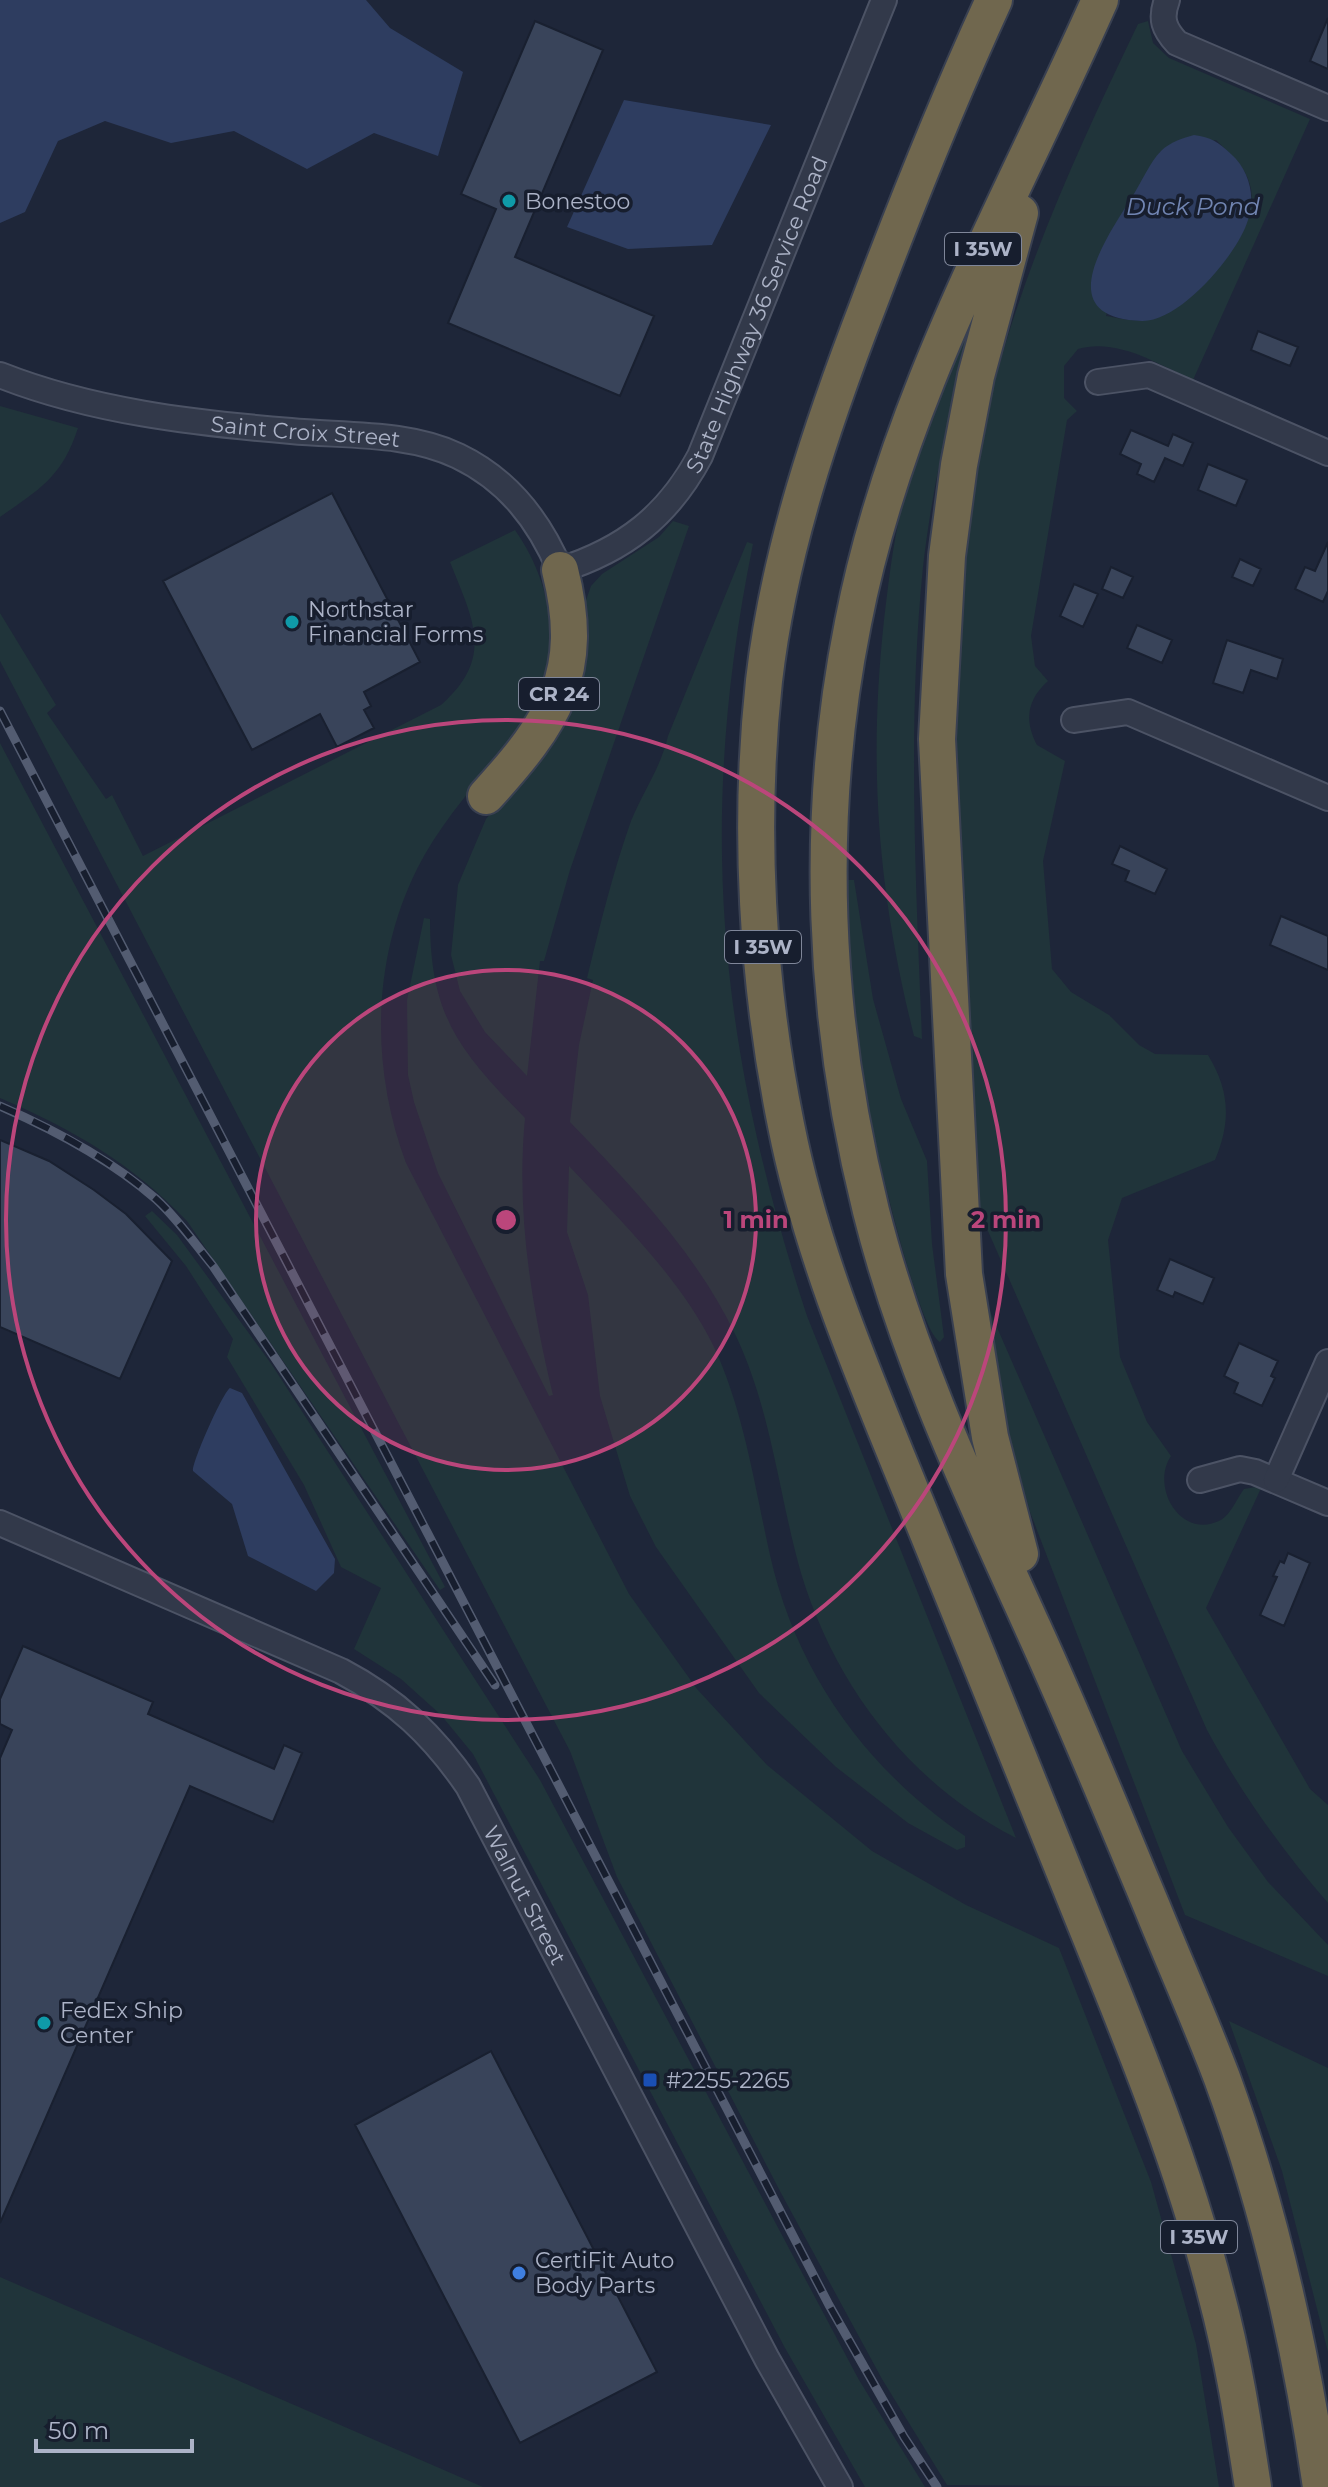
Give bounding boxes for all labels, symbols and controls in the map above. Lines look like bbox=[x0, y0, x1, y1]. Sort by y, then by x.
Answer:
street label: State Highway 36 Service Road bbox=[680, 152, 833, 478]
place label: Bonestoo bbox=[525, 188, 630, 215]
marker: Bonestoo bbox=[500, 192, 518, 210]
water label: Duck Pond bbox=[1126, 192, 1261, 221]
road number: I 35W bbox=[945, 233, 1021, 265]
street label: Saint Croix Street bbox=[209, 410, 402, 453]
place label: Northstar Financial Forms bbox=[308, 596, 484, 648]
marker: Northstar Financial Forms bbox=[283, 613, 301, 631]
road number: CR 24 bbox=[519, 678, 599, 710]
road number: I 35W bbox=[725, 931, 801, 963]
text: 1 min bbox=[723, 1205, 789, 1234]
text: 2 min bbox=[971, 1205, 1041, 1234]
centre of rings bbox=[492, 1206, 520, 1234]
street label: Walnut Street bbox=[478, 1821, 572, 1969]
place label: FedEx Ship Center bbox=[60, 1997, 183, 2049]
marker: FedEx Ship Center bbox=[35, 2014, 53, 2032]
place label: #2255-2265 bbox=[666, 2067, 790, 2094]
marker: #2255-2265 bbox=[641, 2071, 659, 2089]
road number: I 35W bbox=[1161, 2221, 1237, 2253]
place label: CertiFit Auto Body Parts bbox=[535, 2247, 674, 2299]
marker: CertiFit Auto Body Parts bbox=[510, 2264, 528, 2282]
scale bar bbox=[36, 2403, 192, 2453]
text: 50 m bbox=[48, 2416, 109, 2445]

